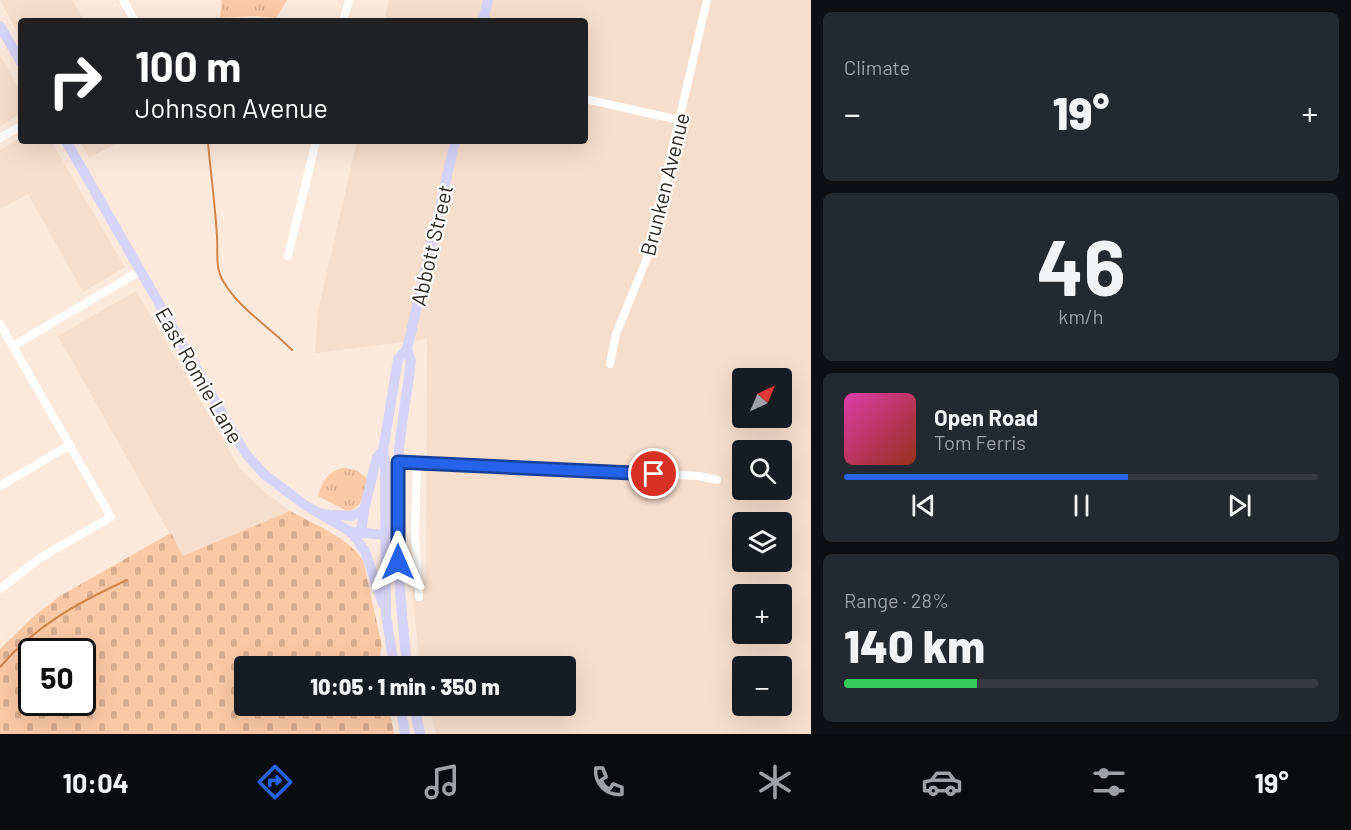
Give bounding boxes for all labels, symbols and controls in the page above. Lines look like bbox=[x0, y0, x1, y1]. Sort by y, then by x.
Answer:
text: 100 m bbox=[135, 40, 241, 90]
icon: right bbox=[36, 42, 114, 120]
text: Climate bbox=[844, 55, 910, 79]
text: 19° bbox=[1053, 85, 1109, 139]
text: Johnson Avenue bbox=[135, 91, 328, 123]
text: − bbox=[844, 93, 861, 133]
text: + bbox=[1302, 93, 1318, 133]
street label: Brunken Avenue bbox=[634, 110, 694, 258]
street label: Abbott Street bbox=[405, 182, 457, 308]
text: 46 bbox=[1036, 218, 1126, 312]
street label: East Romie Lane bbox=[151, 303, 249, 447]
text: km/h bbox=[1058, 304, 1104, 328]
north arrow bbox=[732, 368, 792, 428]
map controls bbox=[732, 368, 792, 716]
text: Open Road bbox=[934, 404, 1038, 430]
text: Tom Ferris bbox=[934, 430, 1026, 454]
button: search bbox=[732, 440, 792, 500]
pin bbox=[628, 448, 679, 499]
icon: arrive bbox=[637, 457, 670, 490]
icon: previous bbox=[907, 489, 940, 522]
icon: pause bbox=[1065, 489, 1098, 522]
icon: next bbox=[1223, 489, 1256, 522]
button: layers bbox=[732, 512, 792, 572]
position arrow bbox=[366, 530, 430, 594]
button: + bbox=[732, 584, 792, 644]
text: Range · 28% bbox=[844, 588, 949, 612]
text: 140 km bbox=[844, 618, 985, 672]
speed limit sign: 50 bbox=[18, 638, 96, 716]
button: − bbox=[732, 656, 792, 716]
text: 10:05 · 1 min · 350 m bbox=[310, 673, 500, 699]
icon: directions bbox=[254, 761, 296, 803]
icon: music bbox=[421, 761, 463, 803]
icon: phone bbox=[587, 761, 629, 803]
icon: climate bbox=[754, 761, 796, 803]
icon: car bbox=[921, 761, 963, 803]
icon: filters bbox=[1088, 761, 1130, 803]
text: 10:04 bbox=[62, 766, 129, 798]
text: 19° bbox=[1254, 766, 1289, 798]

